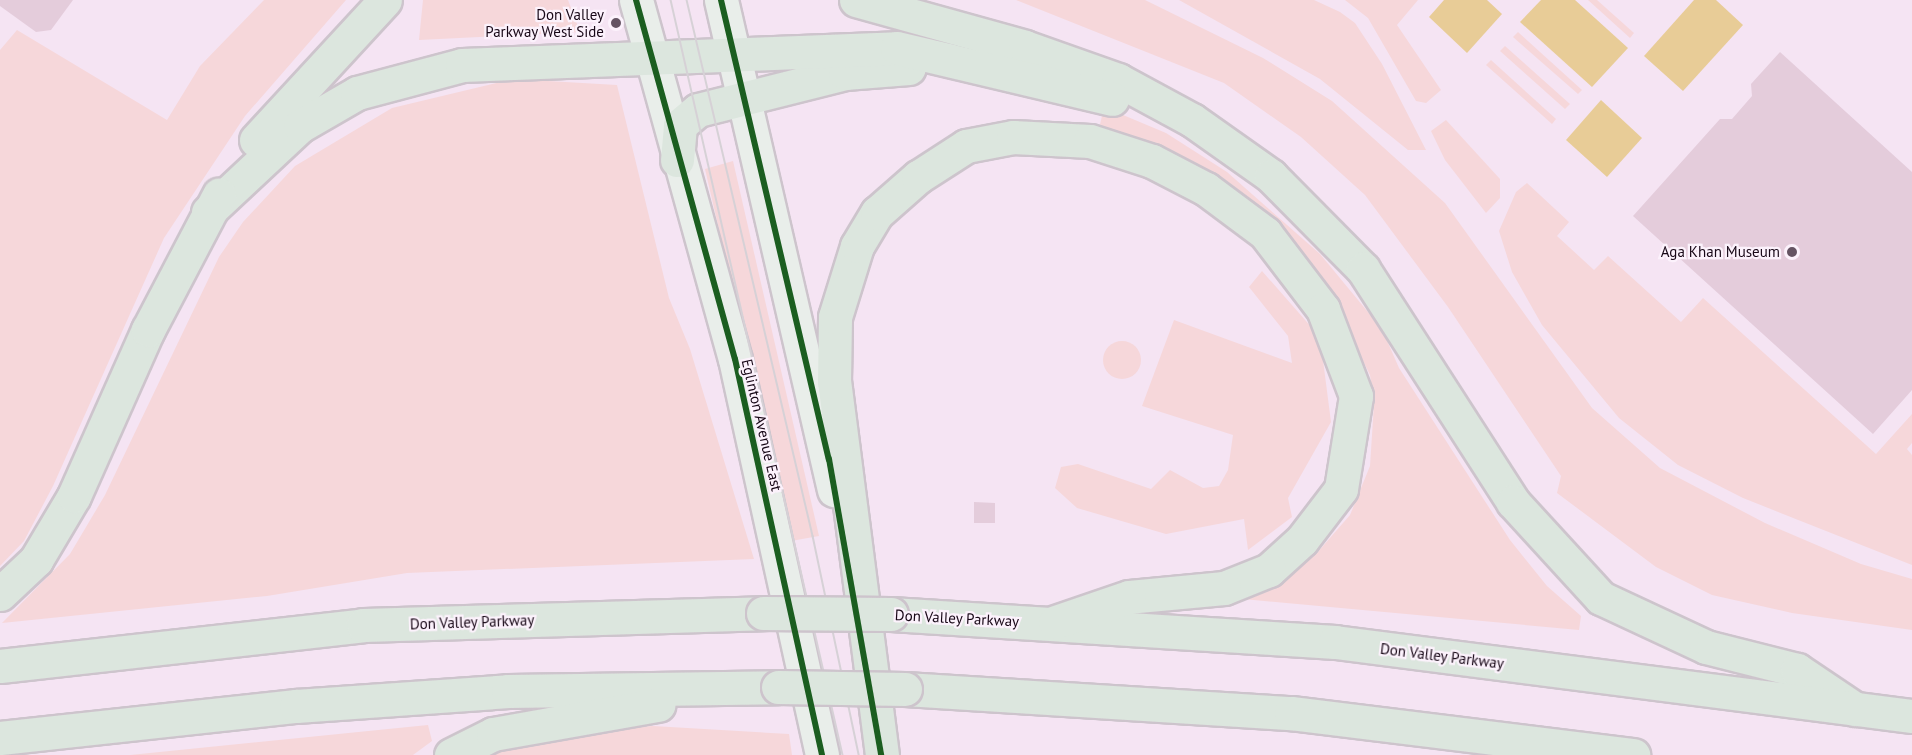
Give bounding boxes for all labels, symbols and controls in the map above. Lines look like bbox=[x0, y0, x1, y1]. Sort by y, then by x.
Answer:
place label: Don Valley Parkway West Side bbox=[484, 5, 604, 40]
marker: Don Valley Parkway West Side bbox=[609, 16, 623, 30]
place label: Aga Khan Museum bbox=[1661, 243, 1780, 261]
marker: Aga Khan Museum bbox=[1785, 245, 1799, 259]
street label: Eglinton Avenue East bbox=[738, 357, 786, 493]
street label: Don Valley Parkway bbox=[894, 606, 1020, 630]
street label: Don Valley Parkway bbox=[409, 611, 535, 633]
street label: Don Valley Parkway bbox=[1379, 639, 1505, 673]

